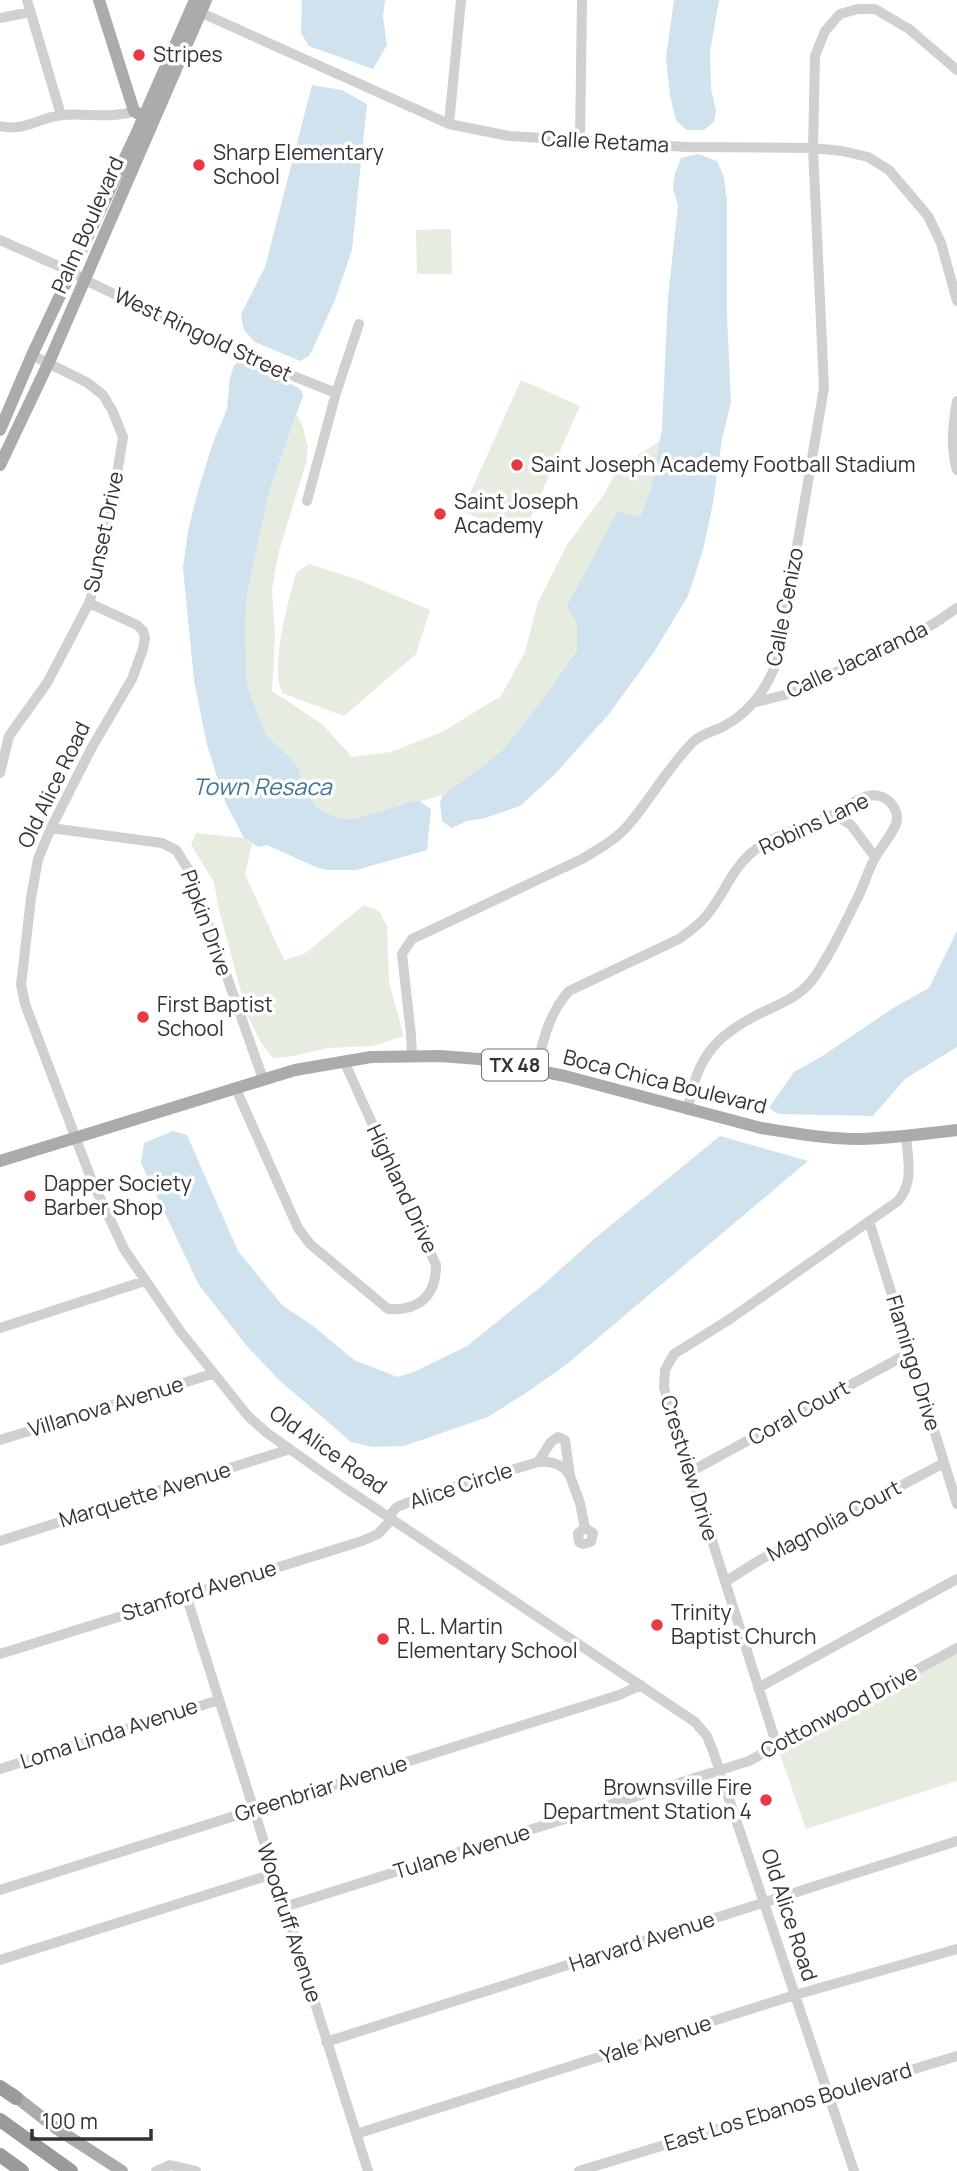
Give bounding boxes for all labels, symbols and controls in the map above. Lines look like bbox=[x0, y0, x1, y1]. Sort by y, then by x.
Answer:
place label: Stripes bbox=[153, 40, 223, 68]
marker: Stripes bbox=[131, 47, 147, 63]
street label: Calle Retama bbox=[540, 124, 670, 158]
place label: Sharp Elementary School bbox=[213, 138, 384, 190]
street label: Palm Boulevard bbox=[44, 152, 130, 297]
marker: Sharp Elementary School bbox=[191, 157, 207, 173]
street label: West Ringold Street bbox=[110, 281, 297, 388]
place label: Saint Joseph Academy Football Stadium bbox=[531, 450, 916, 478]
marker: Saint Joseph Academy Football Stadium bbox=[509, 457, 525, 473]
street label: Sunset Drive bbox=[77, 469, 129, 595]
place label: Saint Joseph Academy bbox=[454, 487, 579, 539]
marker: Saint Joseph Academy bbox=[432, 506, 448, 522]
street label: Calle Cenizo bbox=[759, 545, 809, 668]
street label: Calle Jacaranda bbox=[781, 614, 932, 704]
street label: Old Alice Road bbox=[10, 717, 96, 852]
water label: Town Resaca bbox=[192, 770, 333, 802]
street label: Robins Lane bbox=[754, 786, 873, 861]
street label: Pipkin Drive bbox=[175, 866, 239, 980]
place label: First Baptist School bbox=[157, 990, 273, 1042]
marker: First Baptist School bbox=[135, 1009, 151, 1025]
street label: Boca Chica Boulevard bbox=[561, 1042, 770, 1120]
road number: TX 48 bbox=[482, 1050, 548, 1080]
street label: Highland Drive bbox=[361, 1120, 445, 1257]
place label: Dapper Society Barber Shop bbox=[44, 1169, 192, 1221]
marker: Dapper Society Barber Shop bbox=[22, 1188, 38, 1204]
street label: Flamingo Drive bbox=[880, 1291, 948, 1434]
street label: Villanova Avenue bbox=[25, 1369, 187, 1443]
street label: Coral Court bbox=[743, 1373, 854, 1451]
street label: Crestview Drive bbox=[655, 1391, 725, 1544]
street label: Old Alice Road bbox=[264, 1398, 393, 1500]
street label: Marquette Avenue bbox=[55, 1455, 234, 1533]
street label: Alice Circle bbox=[406, 1455, 516, 1515]
street label: Magnolia Court bbox=[762, 1473, 906, 1567]
street label: Stanford Avenue bbox=[118, 1553, 280, 1627]
place label: Trinity Baptist Church bbox=[671, 1598, 816, 1650]
place label: R. L. Martin Elementary School bbox=[397, 1612, 578, 1664]
marker: Trinity Baptist Church bbox=[649, 1617, 665, 1633]
marker: R. L. Martin Elementary School bbox=[375, 1631, 391, 1647]
street label: Cottonwood Drive bbox=[755, 1658, 922, 1764]
street label: Loma Linda Avenue bbox=[16, 1691, 201, 1775]
street label: Greenbriar Avenue bbox=[231, 1748, 410, 1828]
place label: Brownsville Fire Department Station 4 bbox=[543, 1773, 752, 1825]
marker: Brownsville Fire Department Station 4 bbox=[758, 1792, 774, 1808]
street label: Tulane Avenue bbox=[390, 1817, 533, 1885]
street label: Woodruff Avenue bbox=[251, 1840, 329, 2006]
street label: Old Alice Road bbox=[755, 1845, 824, 1984]
street label: Harvard Avenue bbox=[565, 1904, 718, 1978]
street label: Yale Avenue bbox=[597, 2008, 715, 2070]
street label: East Los Ebanos Boulevard bbox=[660, 2055, 915, 2157]
scale bar bbox=[32, 2098, 150, 2142]
text: 100 m bbox=[42, 2107, 98, 2135]

